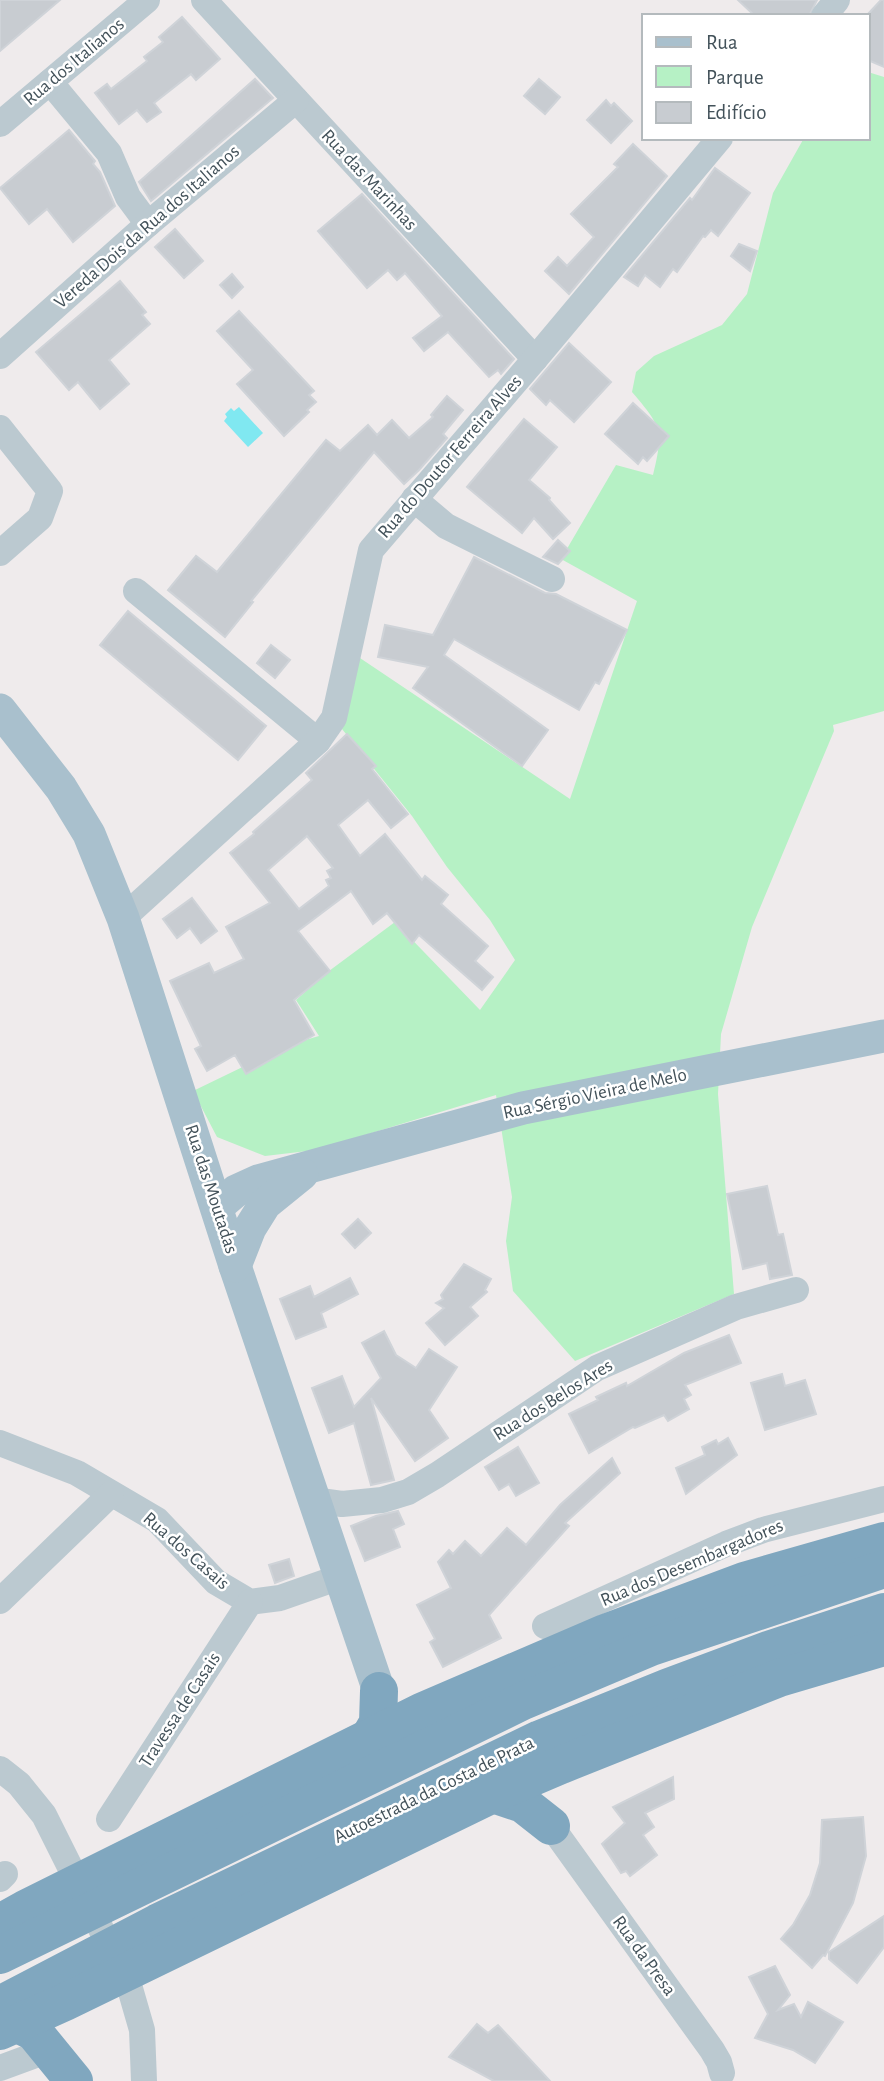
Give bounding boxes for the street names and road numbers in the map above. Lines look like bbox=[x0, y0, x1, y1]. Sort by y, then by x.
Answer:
street label: Rua dos Italianos bbox=[20, 15, 128, 109]
street label: Rua das Marinhas bbox=[318, 126, 420, 234]
street label: Vereda Dois da Rua dos Italianos bbox=[51, 142, 243, 312]
street label: Rua do Doutor Ferreira Alves bbox=[374, 372, 526, 542]
street label: Rua Sérgio Vieira de Melo bbox=[501, 1065, 689, 1123]
street label: Rua das Moutadas bbox=[181, 1122, 241, 1256]
street label: Rua dos Belos Ares bbox=[490, 1356, 616, 1444]
street label: Rua dos Casais bbox=[139, 1509, 233, 1593]
street label: Rua dos Desembargadores bbox=[598, 1516, 786, 1610]
street label: Travessa de Casais bbox=[136, 1649, 224, 1771]
street label: Autoestrada da Costa de Prata bbox=[331, 1733, 537, 1847]
street label: Rua da Presa bbox=[609, 1912, 679, 2000]

